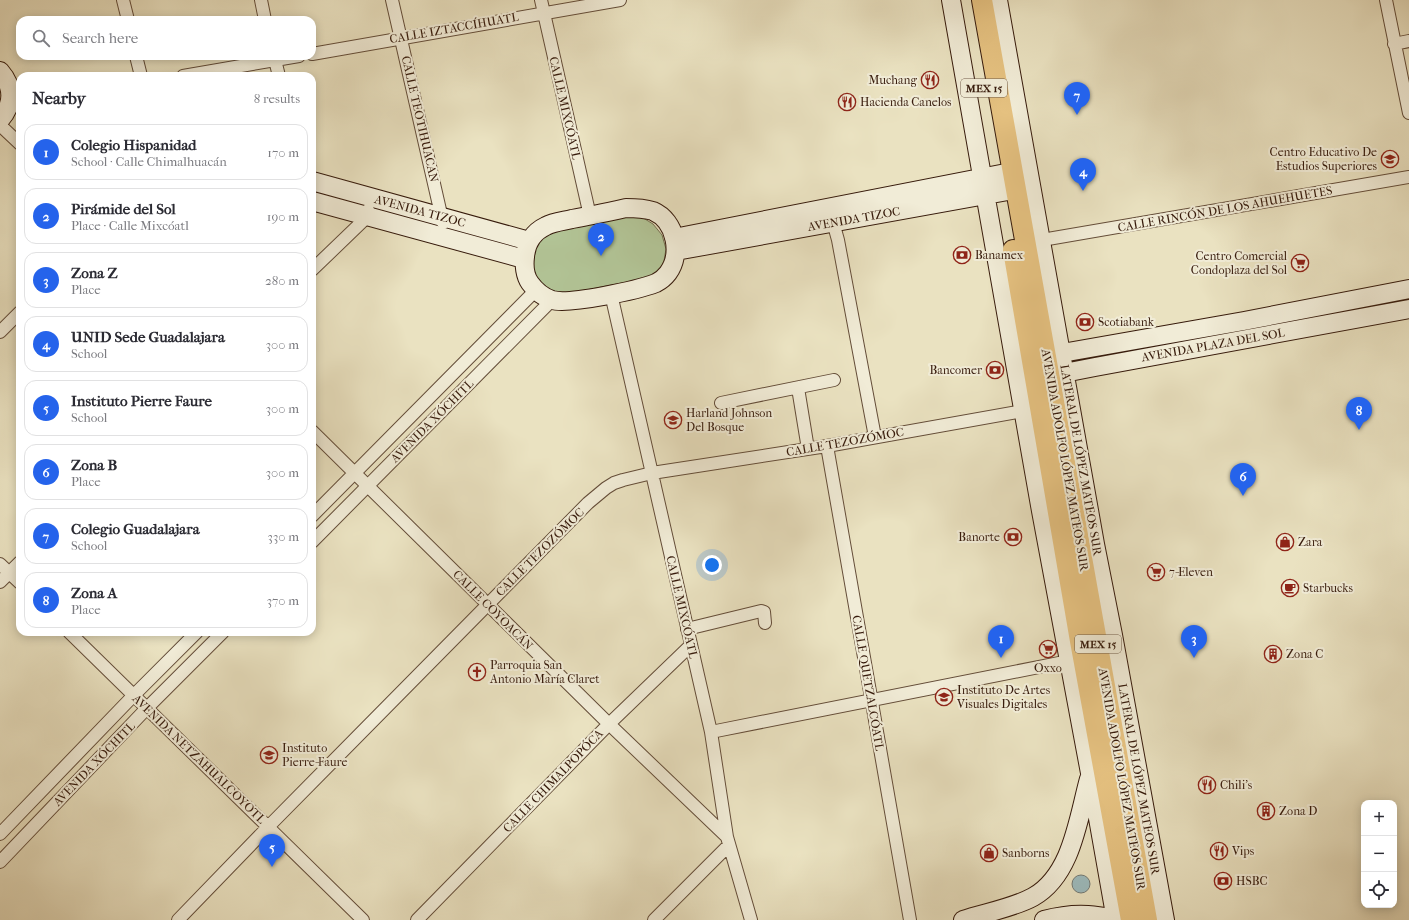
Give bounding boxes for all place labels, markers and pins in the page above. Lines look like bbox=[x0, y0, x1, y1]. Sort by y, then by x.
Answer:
restaurant icon: Muchang bbox=[920, 70, 940, 90]
place label: Muchang bbox=[869, 73, 918, 87]
pin: 7 bbox=[1064, 82, 1090, 115]
restaurant icon: Hacienda Canelos bbox=[837, 92, 857, 112]
place label: Hacienda Canelos bbox=[860, 95, 952, 109]
place label: Centro Educativo De Estudios Superiores bbox=[1270, 145, 1378, 173]
school or university icon: Centro Educativo De Estudios Superiores bbox=[1380, 149, 1400, 169]
pin: 4 bbox=[1070, 158, 1096, 191]
pin: 2 bbox=[588, 223, 614, 256]
bank icon: Banamex bbox=[952, 245, 972, 265]
place label: Banamex bbox=[975, 248, 1024, 262]
place label: Centro Comercial Condoplaza del Sol bbox=[1191, 249, 1288, 277]
supermarket icon: Centro Comercial Condoplaza del Sol bbox=[1290, 253, 1310, 273]
bank icon: Scotiabank bbox=[1075, 312, 1095, 332]
place label: Scotiabank bbox=[1098, 315, 1155, 329]
bank icon: Bancomer bbox=[985, 360, 1005, 380]
place label: Bancomer bbox=[929, 363, 983, 377]
pin: 8 bbox=[1346, 397, 1372, 430]
place label: Harland Johnson Del Bosque bbox=[686, 406, 772, 434]
school or university icon: Harland Johnson Del Bosque bbox=[663, 410, 683, 430]
pin: 6 bbox=[1230, 463, 1256, 496]
bank icon: Banorte bbox=[1003, 527, 1023, 547]
place label: Banorte bbox=[958, 530, 1000, 544]
shop icon: Zara bbox=[1275, 532, 1295, 552]
place label: Zara bbox=[1298, 535, 1323, 549]
supermarket icon: 7-Eleven bbox=[1146, 562, 1166, 582]
place label: 7-Eleven bbox=[1169, 565, 1213, 579]
cafe icon: Starbucks bbox=[1280, 578, 1300, 598]
place label: Starbucks bbox=[1303, 581, 1353, 595]
pin: 1 bbox=[988, 625, 1014, 658]
pin: 3 bbox=[1181, 625, 1207, 658]
supermarket icon: Oxxo bbox=[1038, 639, 1058, 659]
building icon: Zona C bbox=[1263, 644, 1283, 664]
place label: Zona C bbox=[1286, 647, 1323, 661]
place label: Parroquia San Antonio María Claret bbox=[489, 658, 600, 686]
place label: Oxxo bbox=[1034, 661, 1062, 675]
church icon: Parroquia San Antonio María Claret bbox=[467, 662, 487, 682]
place label: Instituto De Artes Visuales Digitales bbox=[956, 683, 1051, 711]
school or university icon: Instituto De Artes Visuales Digitales bbox=[934, 687, 954, 707]
place label: Instituto Pierre-Faure bbox=[282, 741, 348, 769]
school or university icon: Instituto Pierre-Faure bbox=[259, 745, 279, 765]
restaurant icon: Chili's bbox=[1197, 775, 1217, 795]
place label: Chili's bbox=[1220, 778, 1253, 792]
building icon: Zona D bbox=[1256, 801, 1276, 821]
place label: Zona D bbox=[1279, 804, 1317, 818]
pin: 5 bbox=[259, 834, 285, 867]
restaurant icon: Vips bbox=[1209, 841, 1229, 861]
shop icon: Sanborns bbox=[979, 843, 999, 863]
place label: Vips bbox=[1231, 844, 1255, 858]
place label: Sanborns bbox=[1002, 846, 1050, 860]
bank icon: HSBC bbox=[1213, 871, 1233, 891]
place label: HSBC bbox=[1236, 874, 1268, 888]

